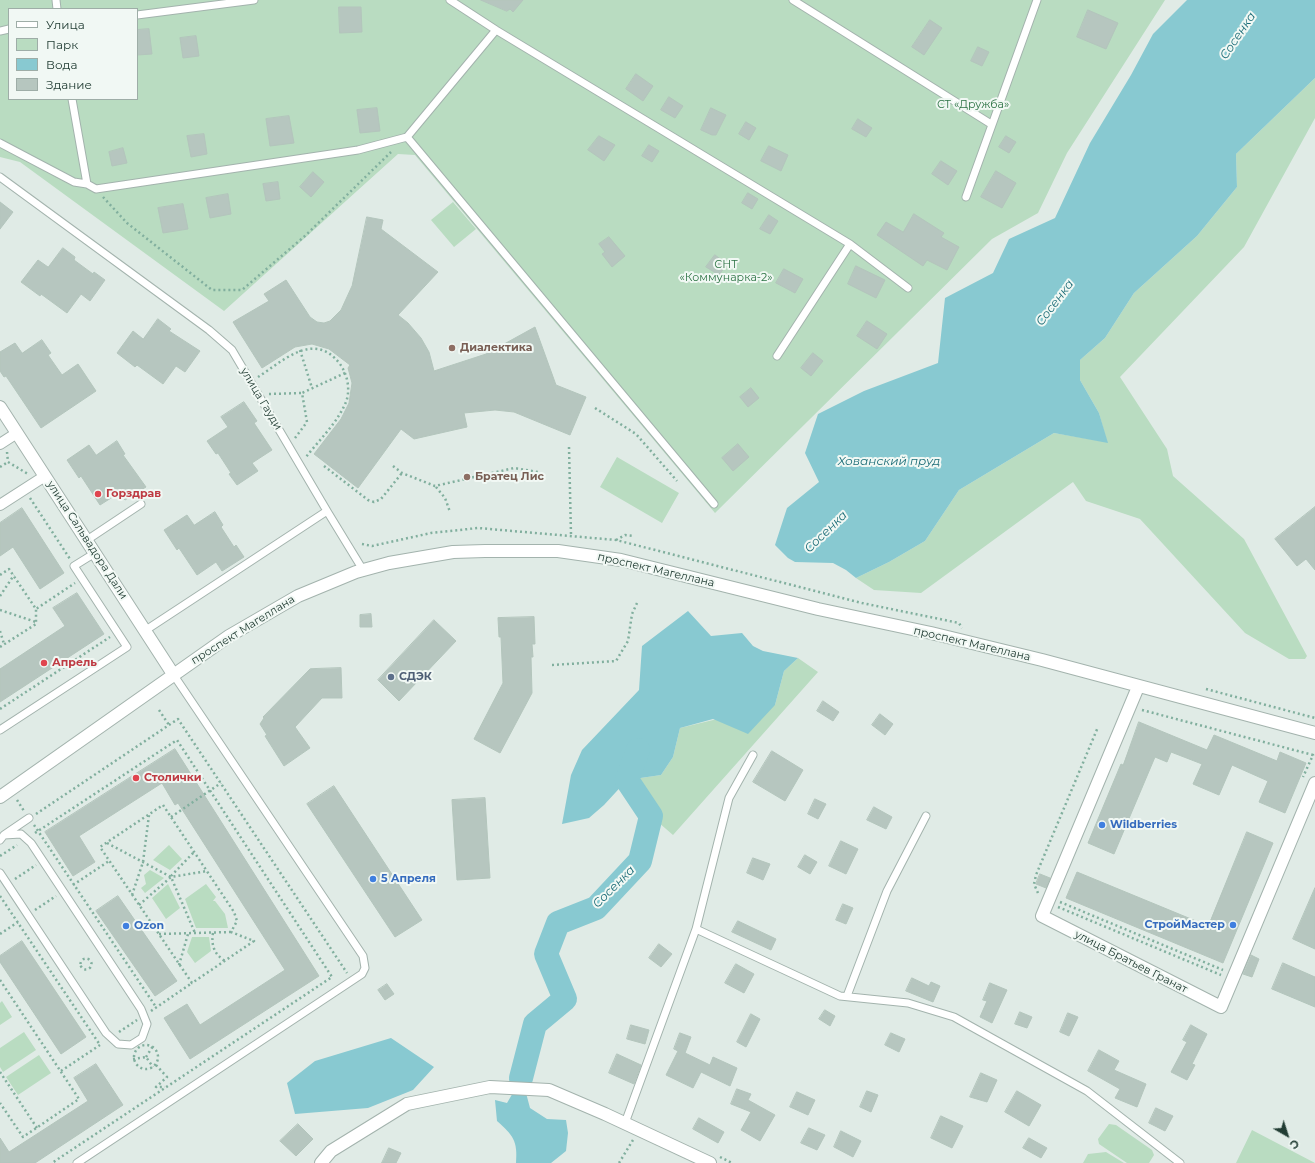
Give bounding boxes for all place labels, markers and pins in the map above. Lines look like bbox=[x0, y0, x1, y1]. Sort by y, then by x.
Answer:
place label: Диалектика bbox=[460, 341, 532, 355]
marker: Диалектика bbox=[447, 343, 457, 353]
place label: Братец Лис bbox=[475, 470, 544, 484]
marker: Братец Лис bbox=[462, 472, 472, 482]
place label: Горздрав bbox=[106, 487, 161, 501]
marker: Горздрав bbox=[93, 489, 103, 499]
place label: Апрель bbox=[52, 656, 97, 670]
marker: Апрель bbox=[39, 658, 49, 668]
place label: СДЭК bbox=[399, 670, 432, 684]
marker: СДЭК bbox=[386, 672, 396, 682]
place label: Столички bbox=[144, 771, 202, 785]
marker: Столички bbox=[131, 773, 141, 783]
place label: Wildberries bbox=[1110, 818, 1177, 832]
marker: Wildberries bbox=[1097, 820, 1107, 830]
place label: 5 Апреля bbox=[381, 872, 436, 886]
marker: 5 Апреля bbox=[368, 874, 378, 884]
place label: СтройМастер bbox=[1145, 918, 1225, 932]
place label: Ozon bbox=[134, 919, 164, 933]
marker: СтройМастер bbox=[1228, 920, 1238, 930]
marker: Ozon bbox=[121, 921, 131, 931]

